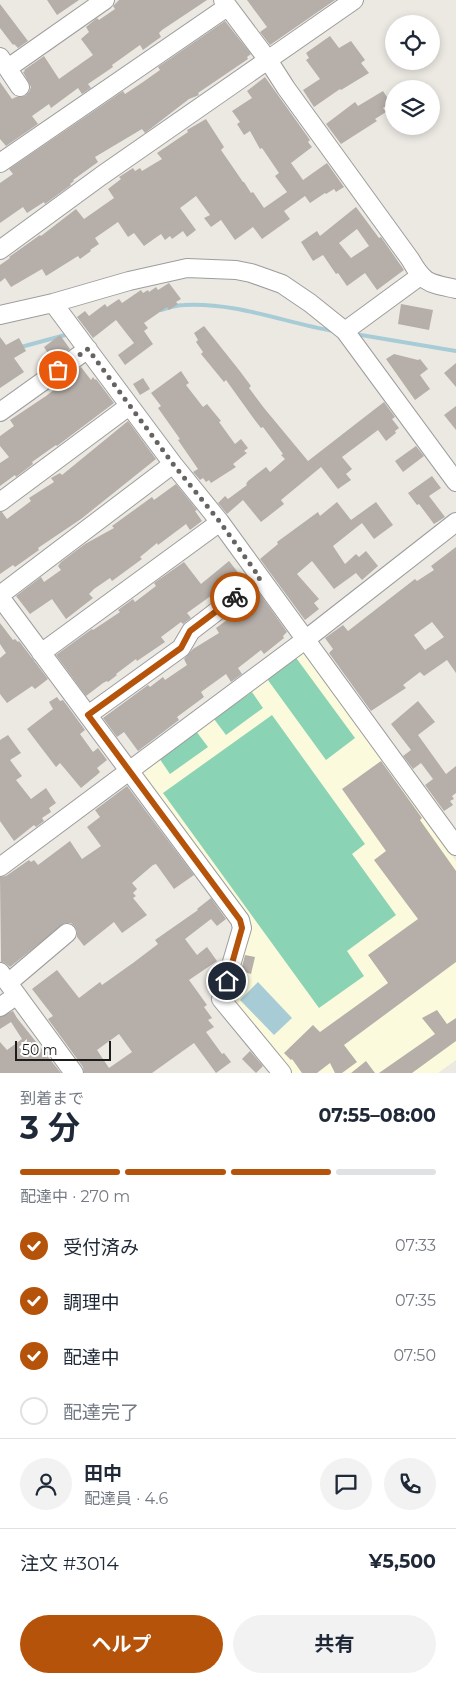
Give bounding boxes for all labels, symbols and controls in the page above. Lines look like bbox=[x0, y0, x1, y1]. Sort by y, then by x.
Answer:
map controls bbox=[385, 15, 440, 135]
button: locate bbox=[385, 15, 440, 70]
button: layers bbox=[385, 80, 440, 135]
pin bbox=[37, 349, 79, 391]
icon: bag bbox=[44, 356, 72, 384]
courier bbox=[210, 572, 260, 622]
icon: bike bbox=[221, 583, 249, 611]
pin bbox=[206, 960, 248, 1002]
icon: home bbox=[213, 967, 241, 995]
scale bar bbox=[15, 1038, 111, 1061]
text: 50 m bbox=[22, 1041, 58, 1059]
text: 到着まで bbox=[20, 1089, 84, 1108]
text: 07:55–08:00 bbox=[318, 1104, 436, 1127]
text: 3 分 bbox=[20, 1108, 80, 1147]
text: 配達中 · 270 m bbox=[20, 1187, 130, 1206]
icon: check bbox=[20, 1232, 48, 1260]
text: 受付済み bbox=[63, 1236, 139, 1259]
text: 07:33 bbox=[395, 1236, 436, 1255]
icon: check bbox=[20, 1287, 48, 1315]
text: 調理中 bbox=[63, 1291, 120, 1314]
text: 07:35 bbox=[395, 1291, 436, 1310]
icon: check bbox=[20, 1342, 48, 1370]
text: 配達中 bbox=[63, 1346, 120, 1369]
text: 07:50 bbox=[393, 1346, 436, 1365]
text: 配達完了 bbox=[63, 1401, 139, 1424]
button: person bbox=[20, 1458, 72, 1510]
button: chat bbox=[320, 1458, 372, 1510]
button: phone bbox=[384, 1458, 436, 1510]
text: 田中 bbox=[84, 1462, 122, 1485]
text: 配達員 · 4.6 bbox=[84, 1489, 168, 1508]
text: ¥5,500 bbox=[369, 1550, 436, 1573]
text: 注文 #3014 bbox=[20, 1552, 119, 1575]
button: ヘルプ bbox=[20, 1615, 223, 1673]
button: 共有 bbox=[233, 1615, 436, 1673]

